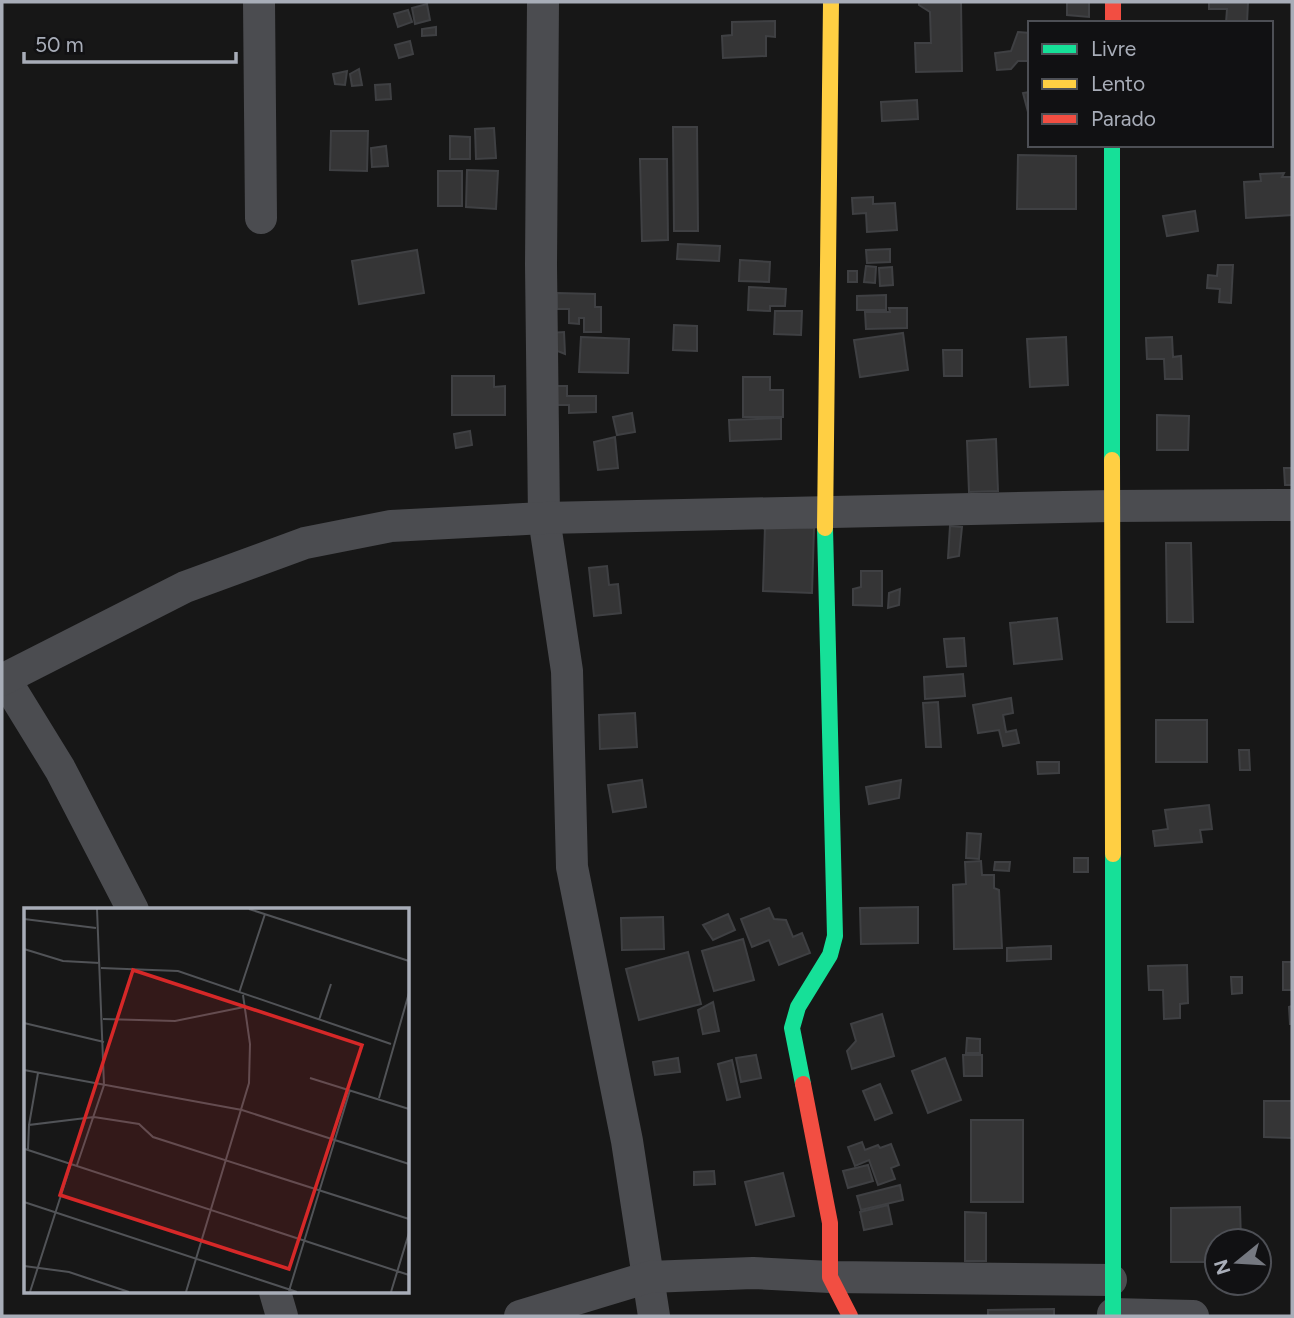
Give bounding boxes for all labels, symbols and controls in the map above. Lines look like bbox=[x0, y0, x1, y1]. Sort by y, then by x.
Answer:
scale bar bbox=[24, 21, 236, 65]
legend bbox=[1028, 21, 1273, 147]
text: 50 m bbox=[35, 32, 84, 57]
text: Livre bbox=[1091, 36, 1136, 61]
text: Lento bbox=[1091, 71, 1145, 96]
text: Parado bbox=[1091, 106, 1156, 131]
inset map bbox=[24, 908, 410, 1294]
north arrow bbox=[1203, 1227, 1273, 1297]
text: N bbox=[1209, 1257, 1236, 1278]

